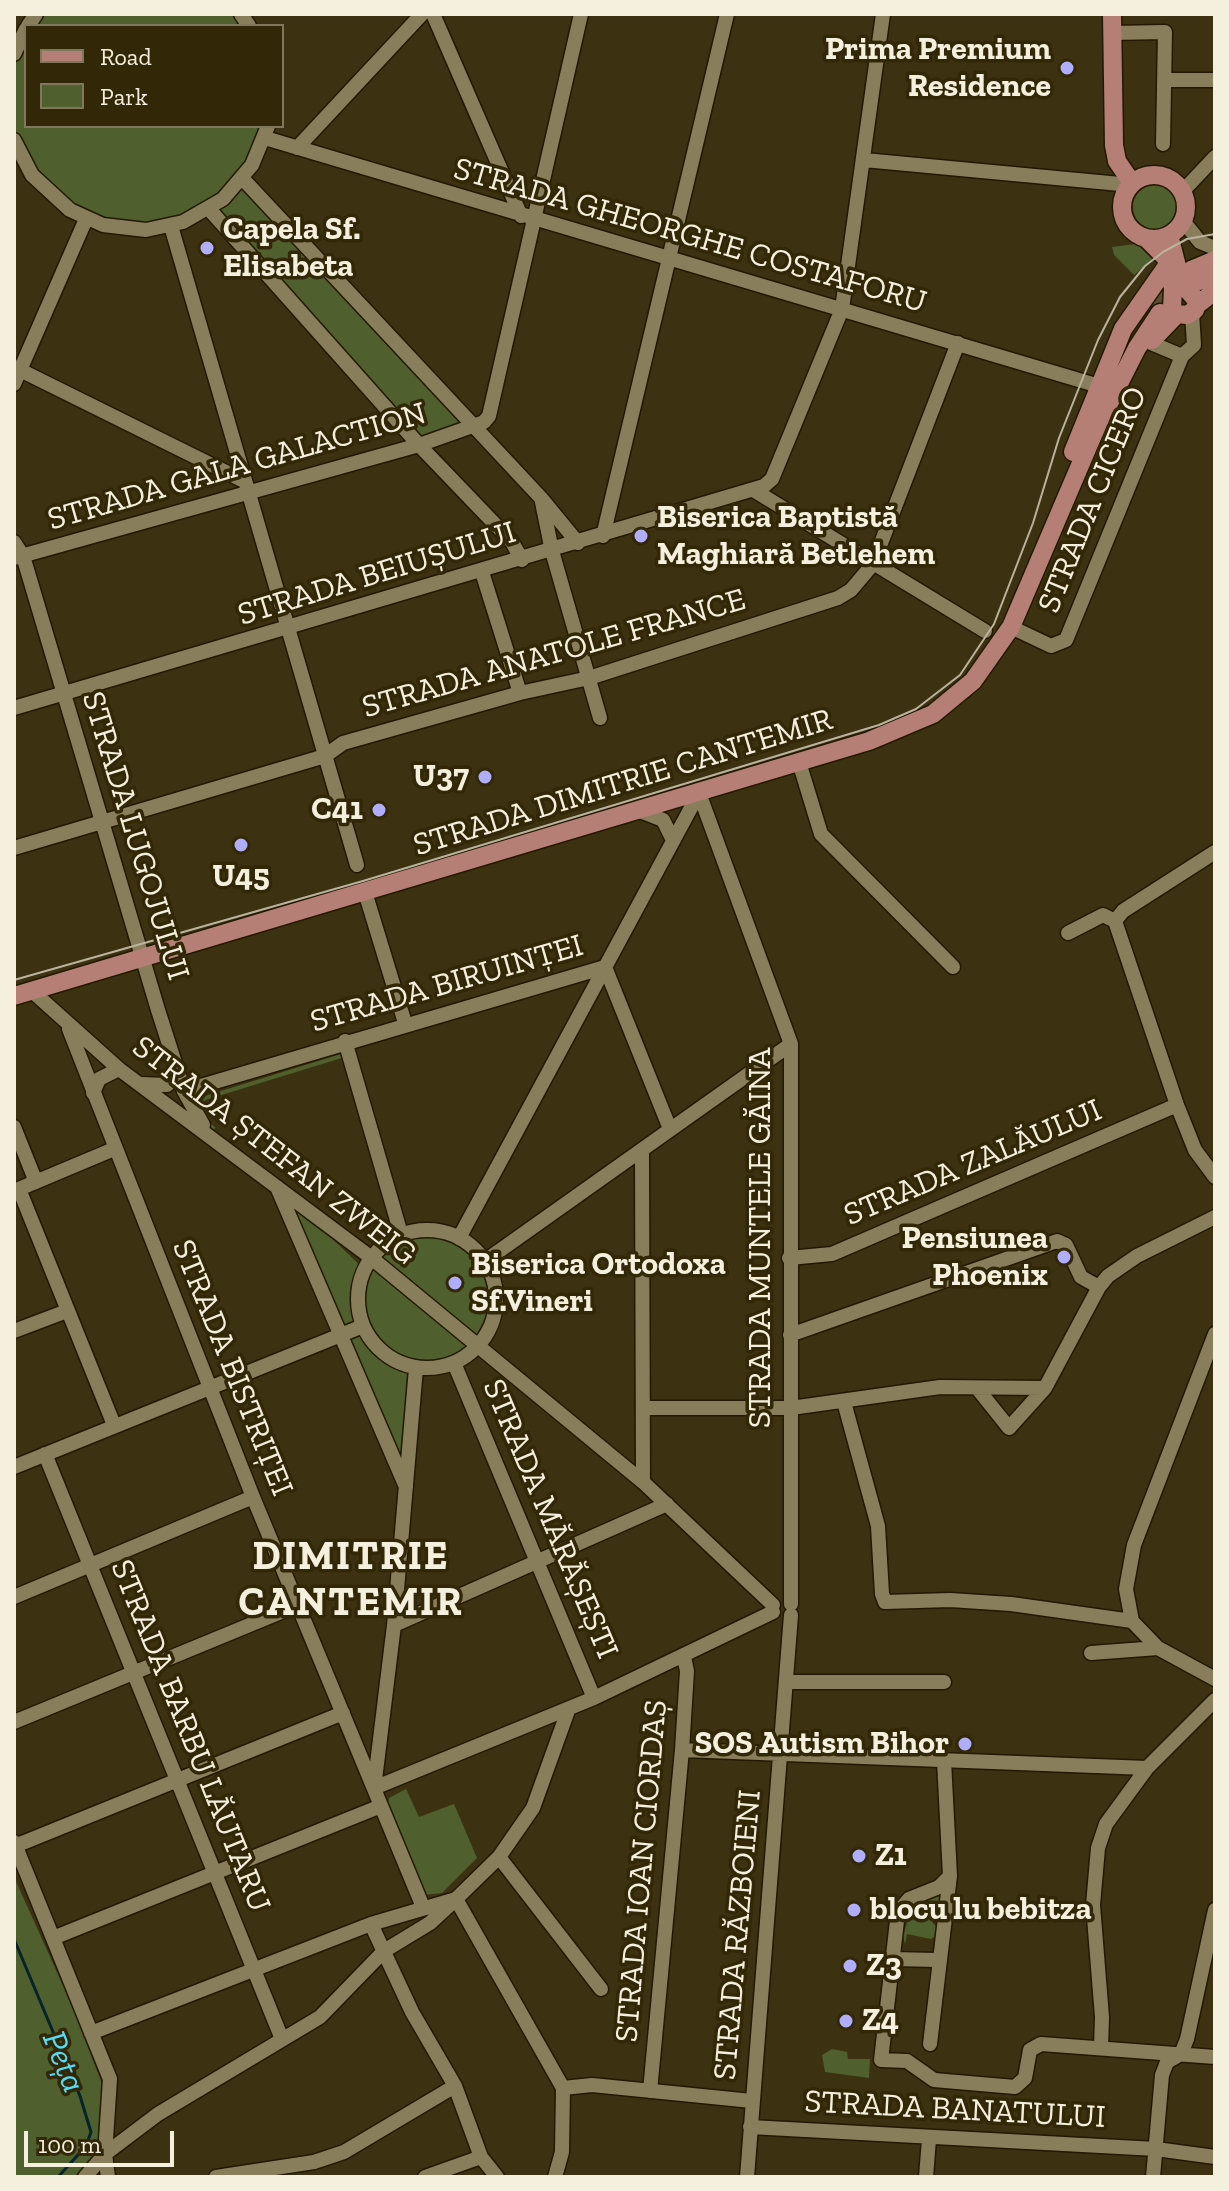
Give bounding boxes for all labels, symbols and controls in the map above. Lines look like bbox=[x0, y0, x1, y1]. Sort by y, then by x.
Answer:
legend bbox=[24, 24, 284, 128]
place label: Prima Premium Residence bbox=[825, 31, 1051, 106]
text: Road bbox=[100, 42, 152, 71]
marker: Prima Premium Residence bbox=[1058, 59, 1076, 77]
text: Park bbox=[100, 82, 148, 111]
street label: STRADA GHEORGHE COSTAFORU bbox=[449, 150, 931, 322]
place label: Capela Sf. Elisabeta bbox=[223, 211, 361, 286]
marker: Capela Sf. Elisabeta bbox=[198, 239, 216, 257]
street label: STRADA CICERO bbox=[1030, 382, 1156, 618]
street label: STRADA GALA GALACTION bbox=[43, 395, 431, 539]
place label: Biserica Baptistă Maghiară Betlehem bbox=[657, 499, 935, 574]
street label: STRADA BEIUȘULUI bbox=[233, 513, 521, 635]
marker: Biserica Baptistă Maghiară Betlehem bbox=[632, 527, 650, 545]
street label: STRADA ANATOLE FRANCE bbox=[358, 581, 750, 727]
street label: STRADA LUGOJULUI bbox=[73, 687, 197, 985]
street label: STRADA DIMITRIE CANTEMIR bbox=[409, 701, 837, 865]
place label: U37 bbox=[413, 758, 469, 796]
marker: U37 bbox=[476, 768, 494, 786]
place label: C41 bbox=[311, 791, 363, 829]
marker: C41 bbox=[370, 801, 388, 819]
marker: U45 bbox=[232, 836, 250, 854]
place label: U45 bbox=[212, 858, 270, 896]
street label: STRADA BIRUINȚEI bbox=[306, 927, 588, 1041]
street label: STRADA ȘTEFAN ZWEIG bbox=[124, 1028, 424, 1274]
street label: STRADA MUNTELE GĂINA bbox=[742, 1048, 780, 1428]
street label: STRADA ZALĂULUI bbox=[838, 1091, 1108, 1235]
place label: Pensiunea Phoenix bbox=[901, 1220, 1048, 1295]
street label: STRADA BISTRIȚEI bbox=[163, 1234, 301, 1502]
place label: Biserica Ortodoxa Sf.Vineri bbox=[471, 1246, 726, 1321]
marker: Pensiunea Phoenix bbox=[1055, 1248, 1073, 1266]
marker: Biserica Ortodoxa Sf.Vineri bbox=[446, 1274, 464, 1292]
street label: STRADA MĂRĂȘEȘTI bbox=[474, 1374, 626, 1664]
district label: DIMITRIE CANTEMIR bbox=[239, 1534, 463, 1628]
street label: STRADA BARBU LĂUTARU bbox=[102, 1554, 278, 1918]
street label: STRADA IOAN CIORDAȘ bbox=[608, 1698, 676, 2044]
place label: SOS Autism Bihor bbox=[694, 1725, 949, 1763]
marker: SOS Autism Bihor bbox=[956, 1735, 974, 1753]
street label: STRADA RĂZBOIENI bbox=[706, 1788, 770, 2082]
place label: Z1 bbox=[875, 1837, 907, 1875]
marker: Z1 bbox=[850, 1847, 868, 1865]
place label: blocu lu bebitza bbox=[870, 1891, 1092, 1929]
marker: blocu lu bebitza bbox=[845, 1901, 863, 1919]
place label: Z3 bbox=[866, 1947, 902, 1985]
marker: Z3 bbox=[841, 1957, 859, 1975]
place label: Z4 bbox=[862, 2002, 899, 2040]
marker: Z4 bbox=[837, 2012, 855, 2030]
water label: Peța bbox=[32, 2026, 94, 2098]
street label: STRADA BANATULUI bbox=[804, 2083, 1106, 2137]
scale bar bbox=[28, 2115, 178, 2165]
text: 100 m bbox=[38, 2130, 101, 2159]

